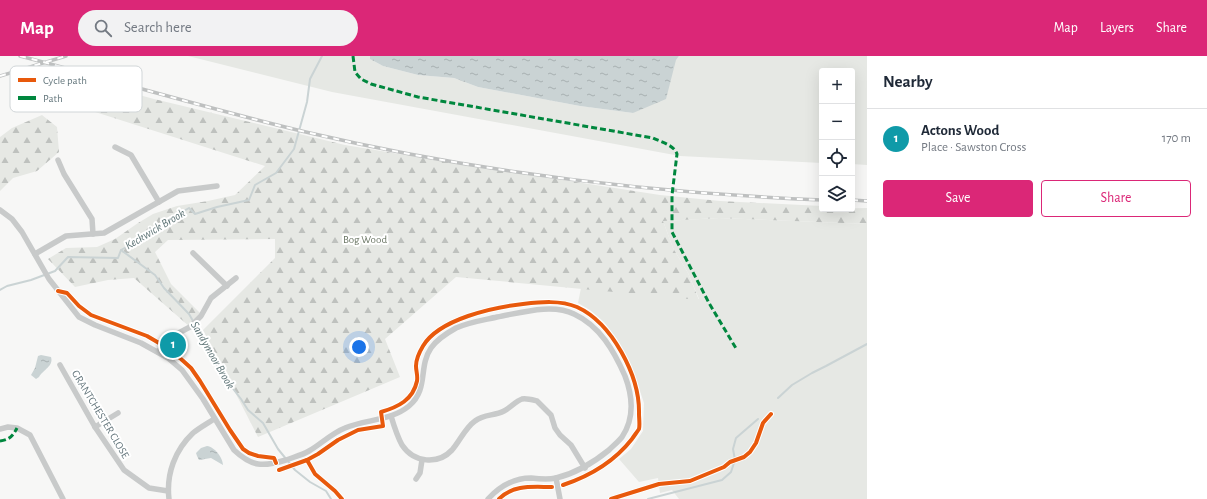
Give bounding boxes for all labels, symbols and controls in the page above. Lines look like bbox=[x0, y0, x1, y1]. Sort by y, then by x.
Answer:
search box bbox=[78, 10, 358, 46]
icon: search bbox=[92, 17, 114, 39]
text: Map bbox=[20, 19, 54, 38]
text: Search here bbox=[124, 20, 192, 35]
text: Map bbox=[1053, 21, 1078, 35]
text: Layers bbox=[1100, 21, 1134, 35]
text: Share bbox=[1156, 21, 1187, 35]
legend bbox=[10, 66, 142, 112]
map controls bbox=[819, 68, 855, 212]
button: + bbox=[819, 68, 855, 104]
text: Nearby bbox=[883, 73, 933, 90]
text: Cycle path bbox=[43, 75, 87, 86]
text: Path bbox=[43, 93, 63, 104]
button: − bbox=[819, 104, 855, 140]
text: Actons Wood bbox=[921, 123, 999, 138]
text: 1 bbox=[894, 132, 898, 145]
text: 170 m bbox=[1162, 132, 1191, 145]
button: locate bbox=[819, 140, 855, 176]
text: Place · Sawston Cross bbox=[921, 141, 1026, 154]
button: layers bbox=[819, 176, 855, 212]
button: Save bbox=[883, 180, 1033, 217]
button: Share bbox=[1041, 180, 1191, 217]
water label: Keckwick Brook bbox=[123, 206, 187, 252]
park label: Bog Wood bbox=[343, 234, 387, 245]
water label: Sandymoor Brook bbox=[189, 319, 237, 391]
pin: 1 bbox=[160, 330, 186, 360]
your location bbox=[349, 337, 369, 357]
street label: GRANTCHESTER CLOSE bbox=[70, 368, 132, 461]

